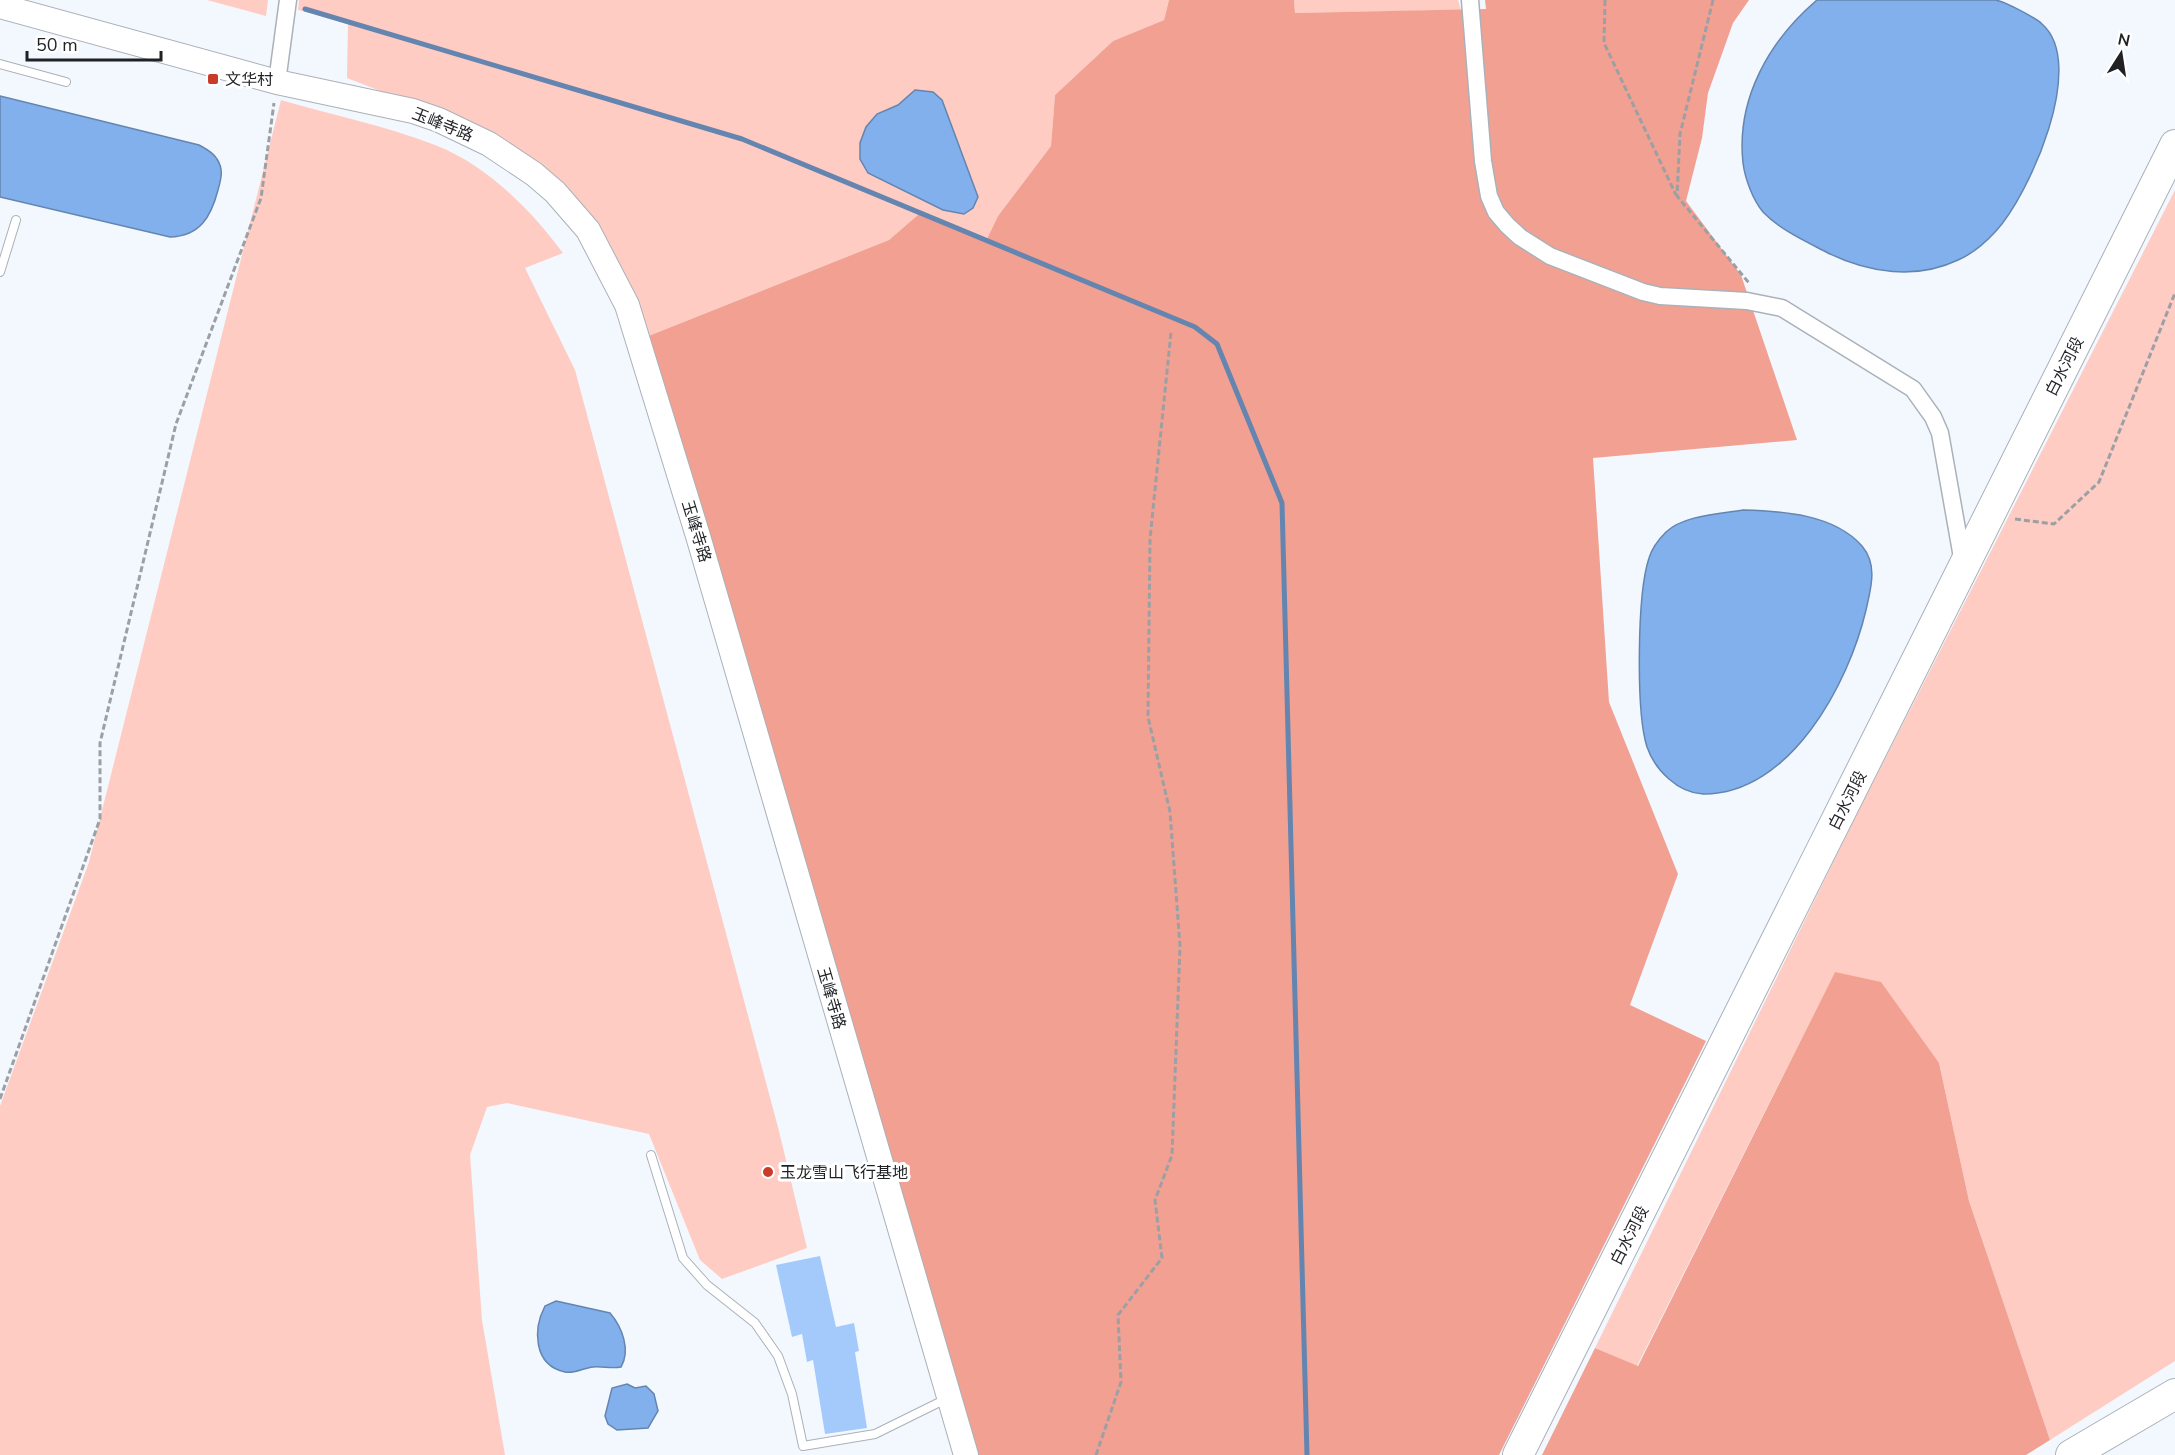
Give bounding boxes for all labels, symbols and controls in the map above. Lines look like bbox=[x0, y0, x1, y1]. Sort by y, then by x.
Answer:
scale bar bbox=[27, 24, 160, 62]
north arrow bbox=[2091, 24, 2151, 84]
text: N bbox=[2116, 28, 2132, 52]
text: 50 m bbox=[36, 33, 78, 57]
place label: 文华村 bbox=[225, 69, 273, 91]
marker: 文华村 bbox=[206, 72, 220, 86]
street label: 玉峰寺路 bbox=[409, 103, 476, 147]
street label: 白水河段 bbox=[2041, 333, 2089, 400]
street label: 玉峰寺路 bbox=[676, 497, 716, 565]
street label: 白水河段 bbox=[1824, 767, 1872, 834]
street label: 玉峰寺路 bbox=[812, 964, 850, 1032]
place label: 玉龙雪山飞行基地 bbox=[780, 1162, 908, 1184]
marker: 玉龙雪山飞行基地 bbox=[761, 1165, 775, 1179]
street label: 白水河段 bbox=[1606, 1202, 1654, 1269]

